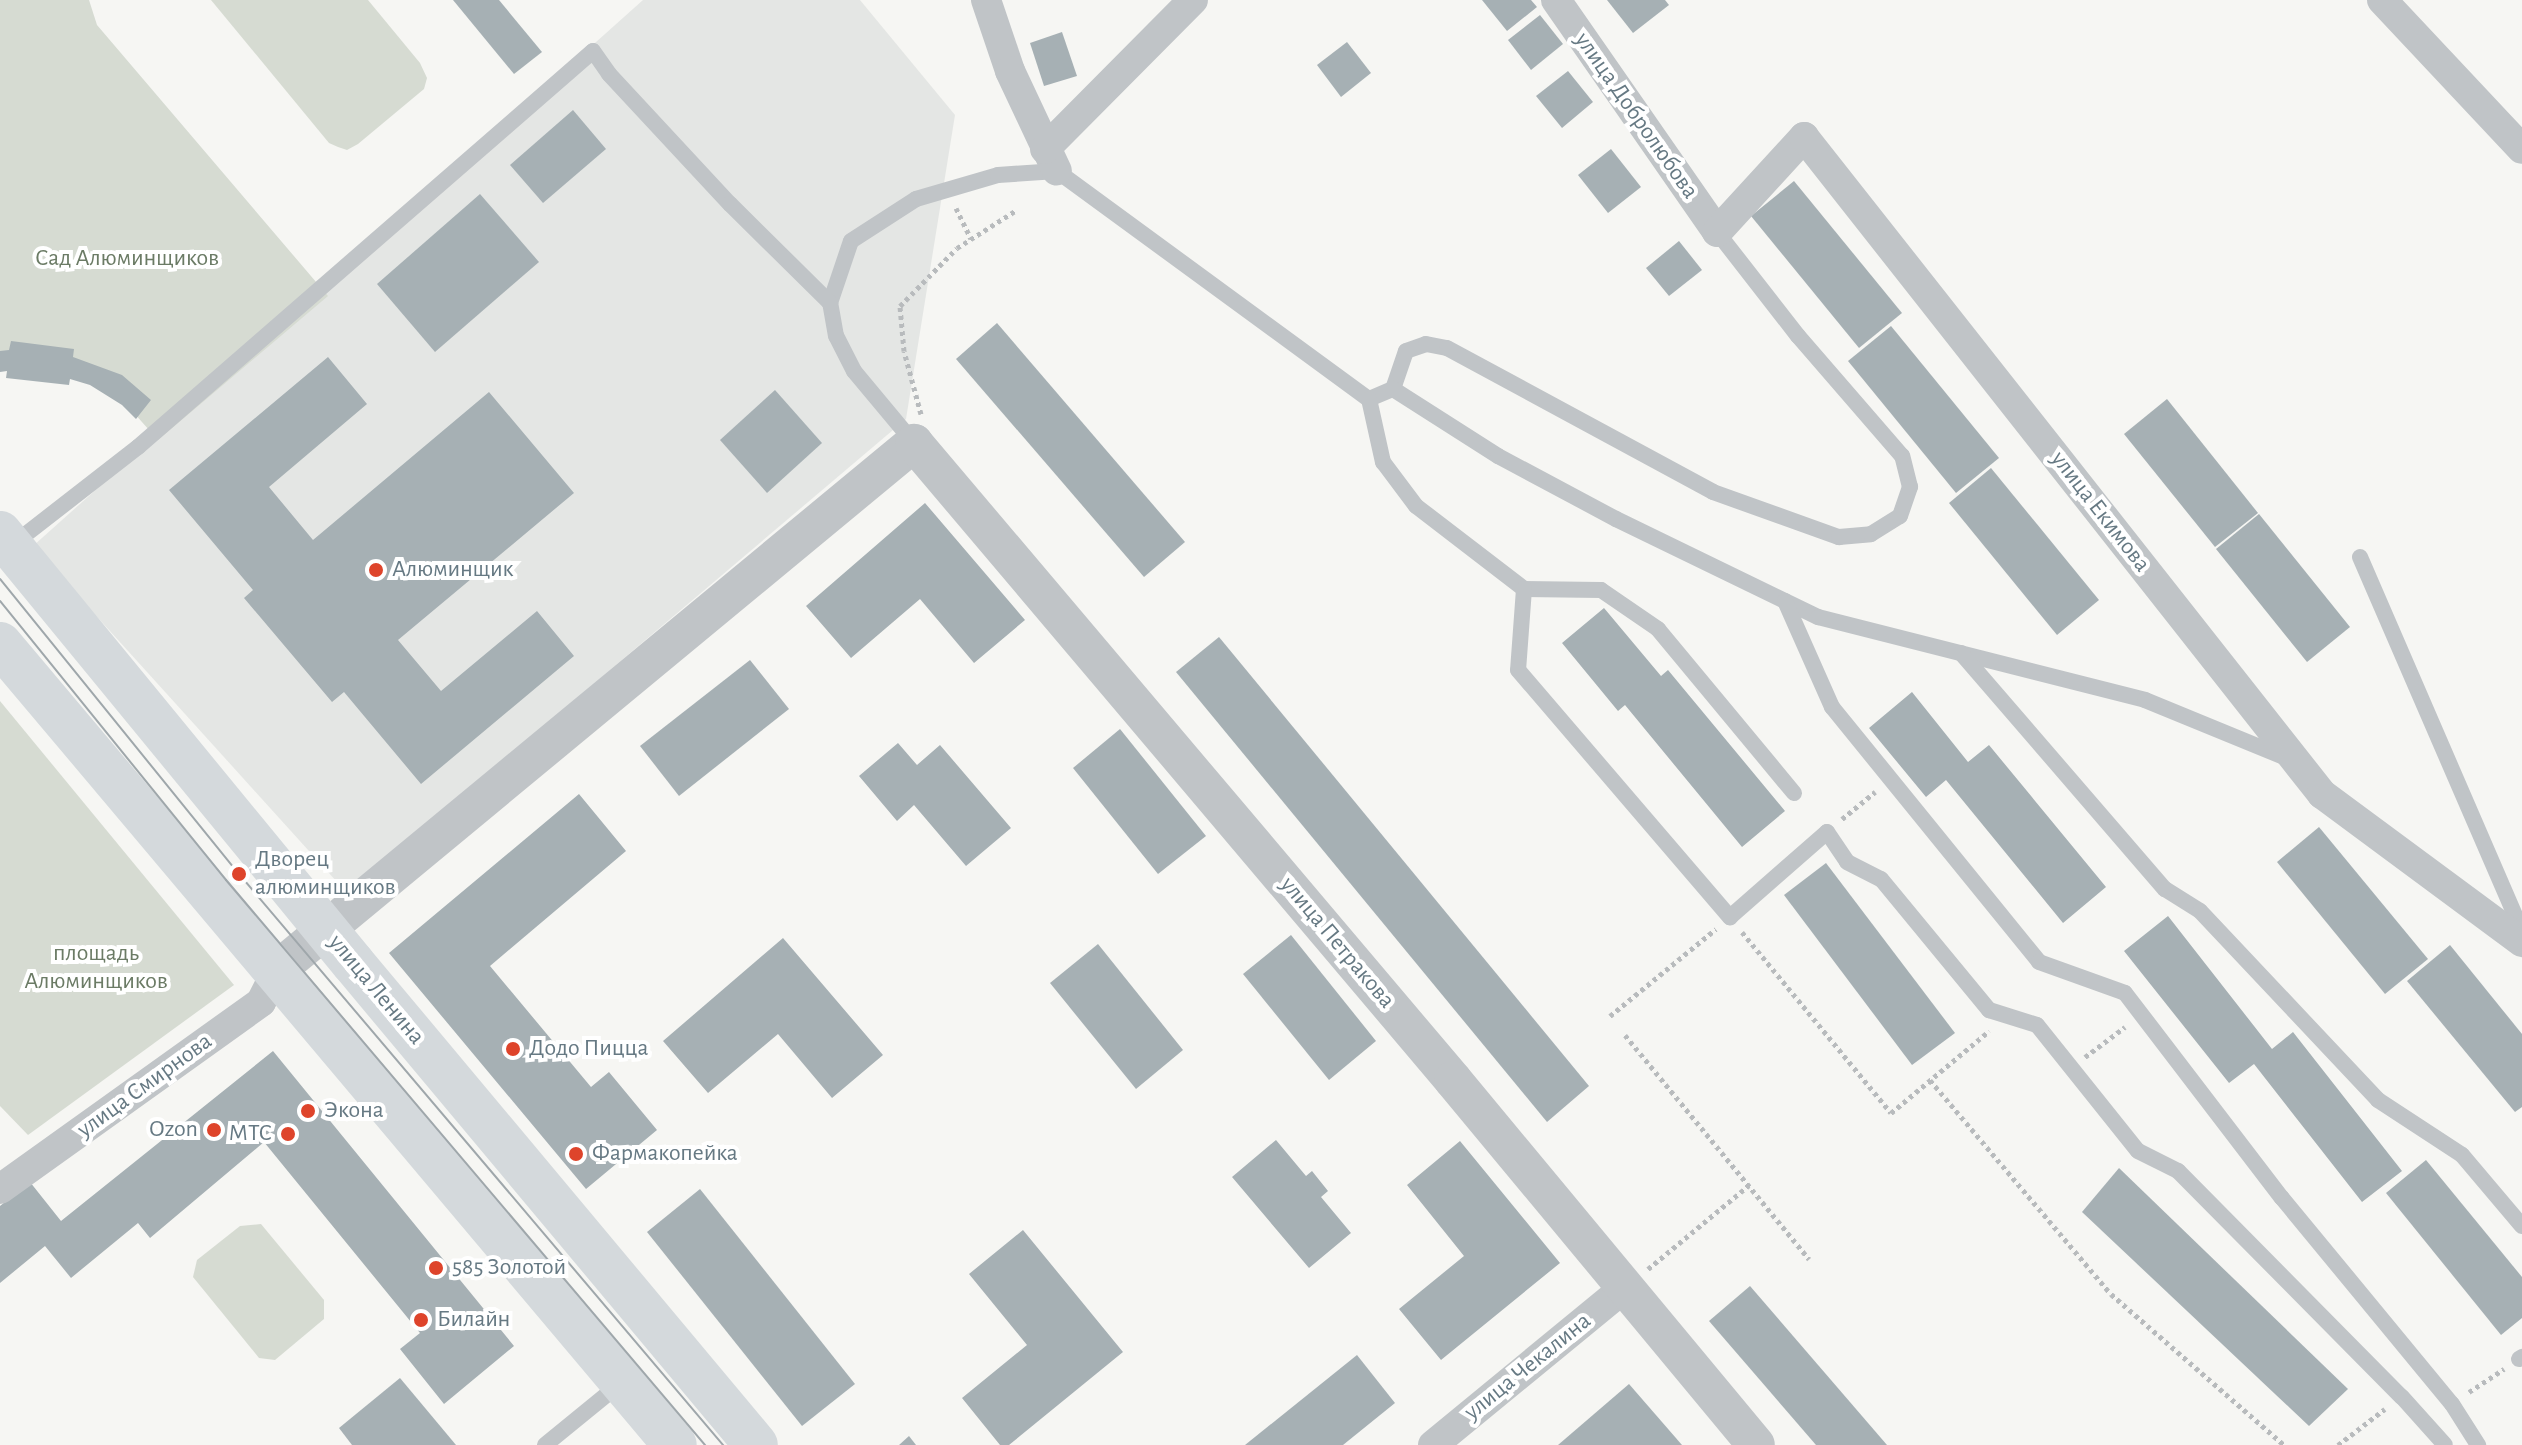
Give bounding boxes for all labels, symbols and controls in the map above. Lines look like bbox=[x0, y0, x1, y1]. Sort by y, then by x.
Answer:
street label: улица Добролюбова bbox=[1568, 27, 1704, 205]
park label: Сад Алюминщиков bbox=[35, 245, 219, 273]
street label: улица Екимова bbox=[2044, 446, 2156, 578]
place label: Алюминщик bbox=[392, 556, 514, 584]
marker: Алюминщик bbox=[367, 561, 385, 579]
place label: Дворец алюминщиков bbox=[255, 846, 396, 902]
marker: Дворец алюминщиков bbox=[230, 865, 248, 883]
street label: улица Петракова bbox=[1274, 871, 1400, 1015]
street label: улица Ленина bbox=[322, 929, 430, 1051]
park label: площадь Алюминщиков bbox=[24, 940, 168, 996]
street label: улица Смирнова bbox=[72, 1027, 218, 1145]
place label: Додо Пицца bbox=[529, 1035, 648, 1063]
marker: Додо Пицца bbox=[504, 1040, 522, 1058]
place label: Экона bbox=[324, 1097, 384, 1125]
marker: Экона bbox=[299, 1102, 317, 1120]
place label: Ozon bbox=[149, 1116, 198, 1144]
place label: МТС bbox=[228, 1120, 272, 1148]
marker: Ozon bbox=[205, 1121, 223, 1139]
marker: МТС bbox=[279, 1125, 297, 1143]
place label: Фармакопейка bbox=[592, 1140, 738, 1168]
marker: Фармакопейка bbox=[567, 1145, 585, 1163]
place label: 585 Золотой bbox=[452, 1254, 566, 1282]
marker: 585 Золотой bbox=[427, 1259, 445, 1277]
place label: Билайн bbox=[437, 1306, 510, 1334]
street label: улица Чекалина bbox=[1459, 1307, 1597, 1427]
marker: Билайн bbox=[412, 1311, 430, 1329]

